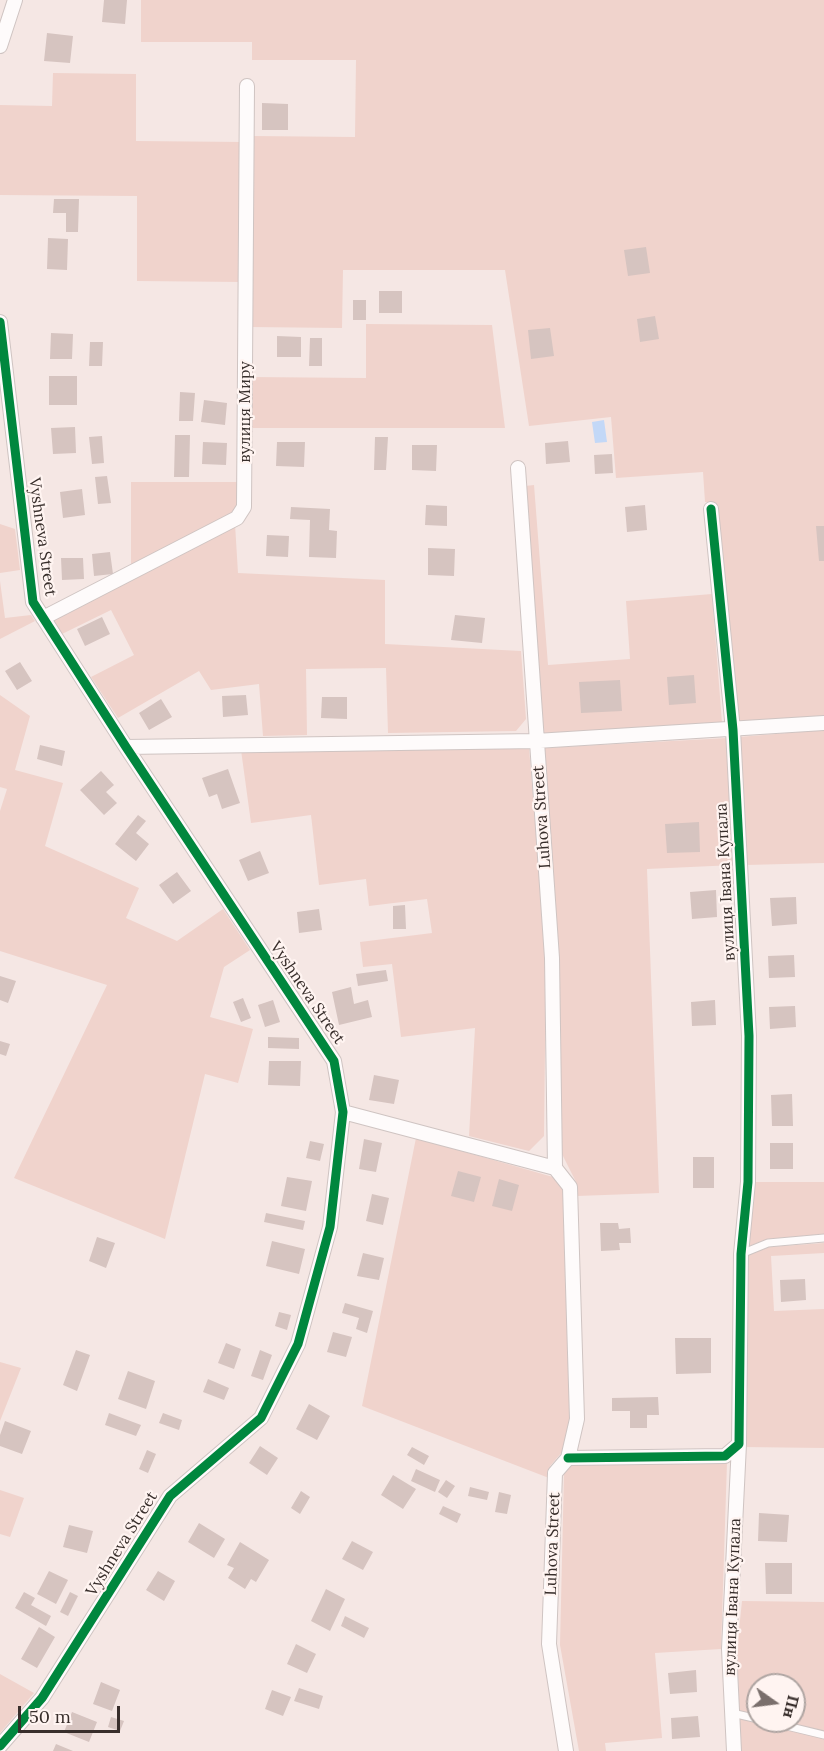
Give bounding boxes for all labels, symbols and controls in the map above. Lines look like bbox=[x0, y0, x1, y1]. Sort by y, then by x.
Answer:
street label: вулиця Миру bbox=[235, 361, 255, 463]
street label: Vyshneva Street bbox=[24, 476, 60, 598]
street label: Luhova Street bbox=[529, 765, 555, 869]
street label: вулиця Івана Купала bbox=[712, 803, 740, 961]
street label: Vyshneva Street bbox=[266, 938, 348, 1048]
street label: Vyshneva Street bbox=[82, 1488, 162, 1600]
street label: Luhova Street bbox=[542, 1492, 564, 1596]
street label: вулиця Івана Купала bbox=[721, 1518, 745, 1676]
north arrow bbox=[746, 1673, 806, 1733]
text: Пн bbox=[779, 1693, 804, 1721]
scale bar bbox=[21, 1694, 123, 1732]
text: 50 m bbox=[29, 1705, 71, 1728]

